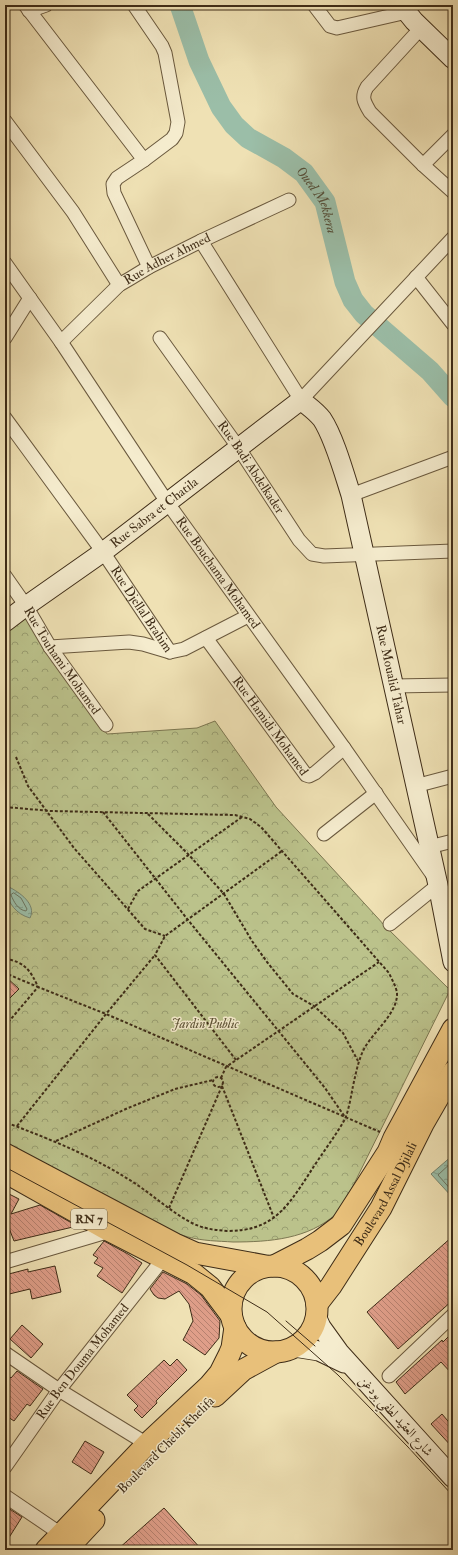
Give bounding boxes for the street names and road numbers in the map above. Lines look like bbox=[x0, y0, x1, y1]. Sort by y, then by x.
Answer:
street label: Rue Adher Ahmed bbox=[121, 230, 213, 288]
street label: Rue Badi Abdelkader bbox=[214, 418, 288, 517]
street label: Rue Sabra et Chatila bbox=[107, 474, 202, 551]
street label: Rue Bouchama Mohamed bbox=[172, 514, 264, 632]
street label: Rue Djellal Brahim bbox=[107, 563, 176, 655]
street label: Rue Touhami Mohamed bbox=[20, 604, 104, 718]
street label: Rue Moualid Tahar bbox=[372, 623, 410, 726]
street label: Rue Hamidi Mohamed bbox=[229, 673, 312, 779]
street label: Boulevard Assal Djilali bbox=[351, 1139, 421, 1249]
road number: RN 7 bbox=[71, 1209, 107, 1229]
street label: Rue Ben Douma Mohamed bbox=[33, 1300, 133, 1422]
street label: شارع العقيد لطفي بودغن bbox=[352, 1372, 436, 1463]
street label: Boulevard Chebli Khelifa bbox=[114, 1393, 218, 1497]

